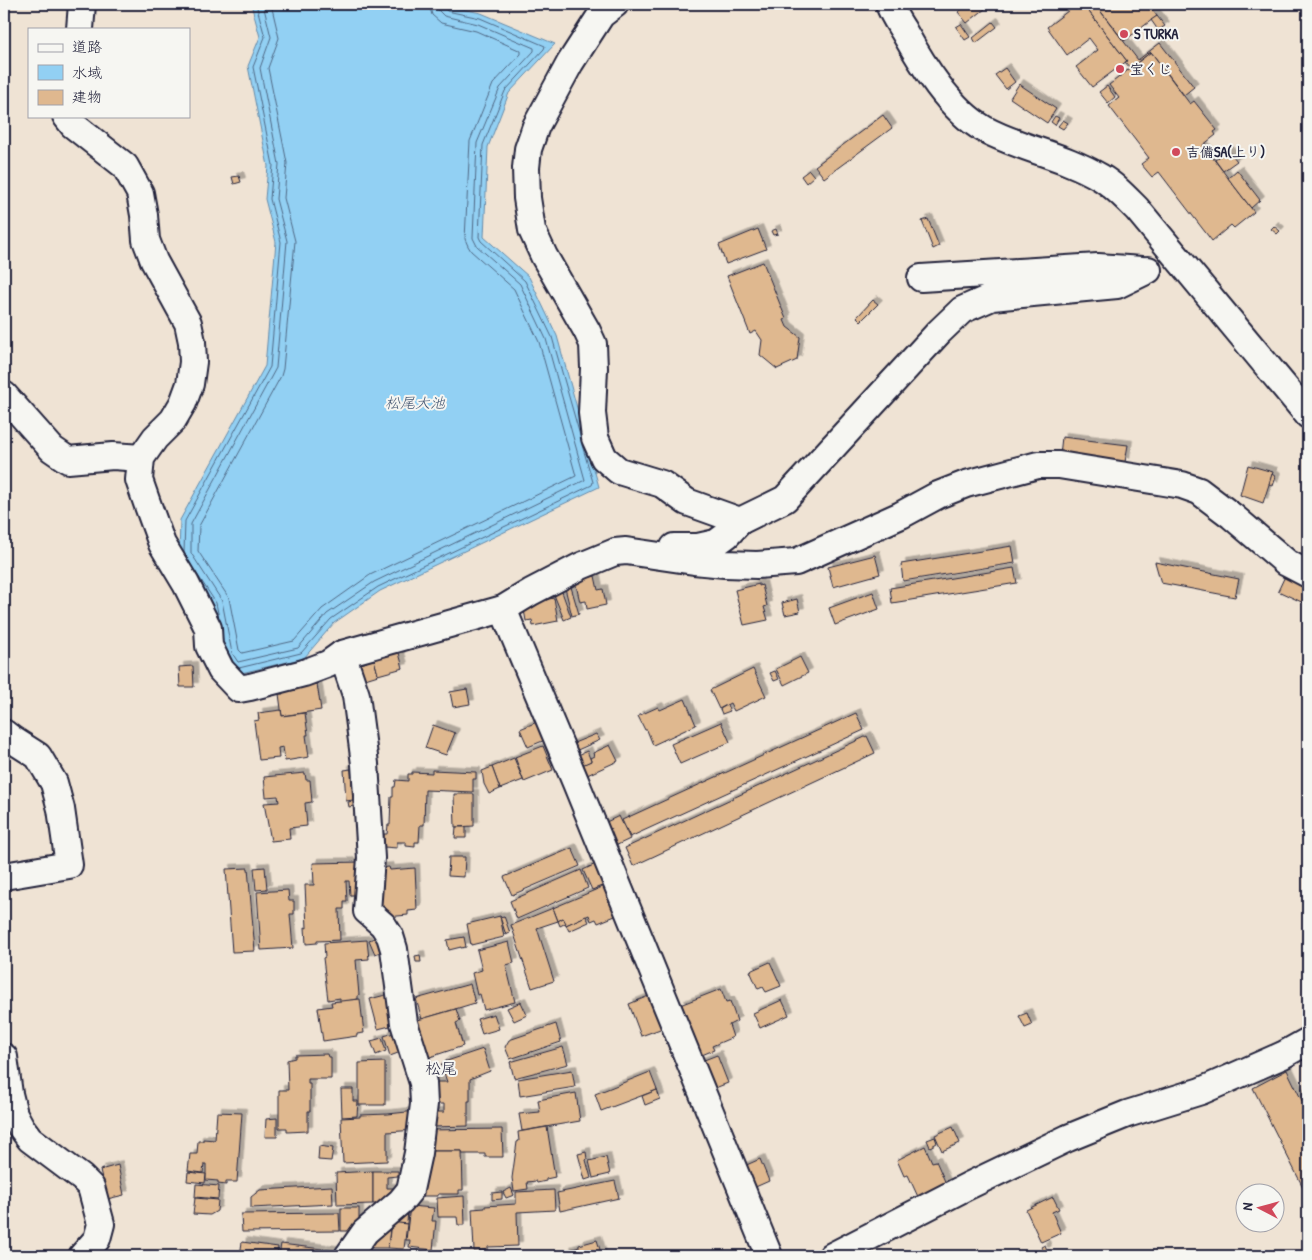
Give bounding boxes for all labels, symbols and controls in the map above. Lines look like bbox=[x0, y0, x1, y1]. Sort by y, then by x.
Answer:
place label: S TURKA bbox=[1134, 24, 1179, 43]
legend bbox=[28, 28, 190, 118]
marker: S TURKA bbox=[1118, 28, 1130, 40]
text: 道路 bbox=[72, 36, 102, 57]
place label: 宝くじ bbox=[1130, 59, 1172, 78]
text: 水域 bbox=[72, 62, 102, 83]
marker: 宝くじ bbox=[1114, 63, 1126, 75]
text: 建物 bbox=[72, 86, 102, 107]
place label: 吉備SA(上り) bbox=[1186, 142, 1265, 161]
marker: 吉備SA(上り) bbox=[1170, 146, 1182, 158]
water label: 松尾大池 bbox=[385, 392, 446, 413]
district label: 松尾 bbox=[425, 1057, 457, 1079]
north arrow bbox=[1234, 1182, 1284, 1232]
text: N bbox=[1237, 1201, 1256, 1211]

